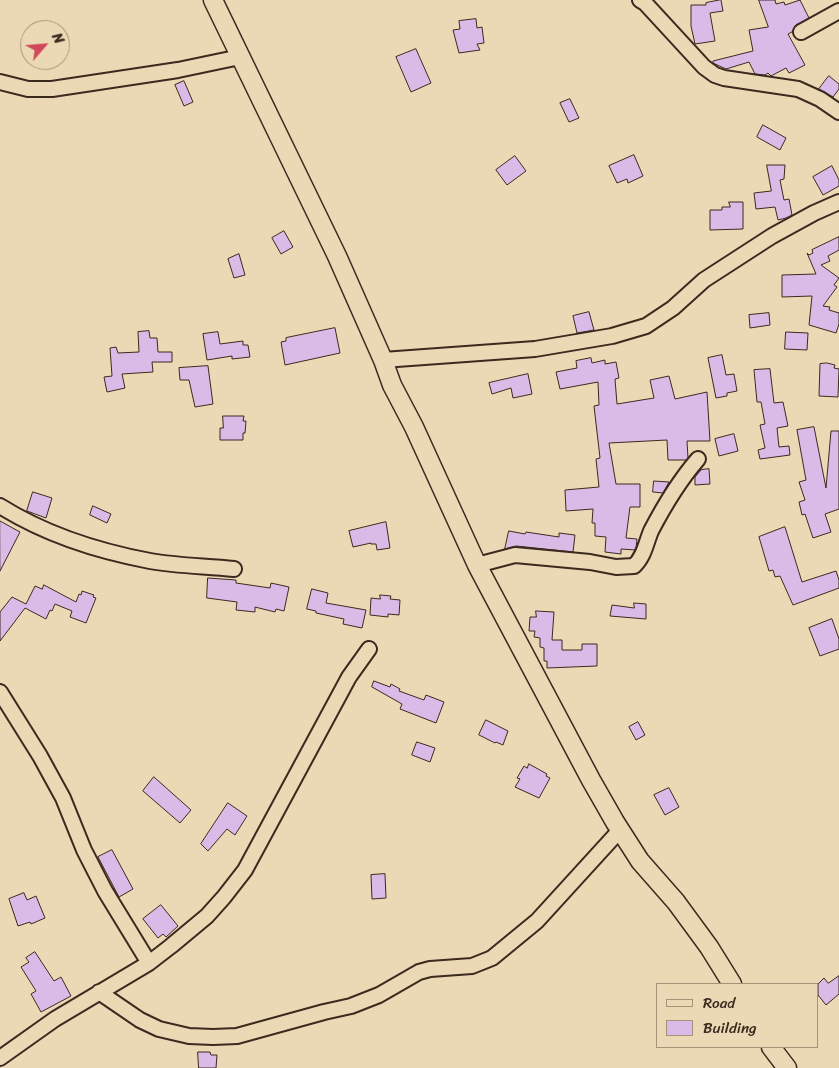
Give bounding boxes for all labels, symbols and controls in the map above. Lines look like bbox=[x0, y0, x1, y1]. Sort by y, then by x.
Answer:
north arrow bbox=[20, 20, 70, 70]
text: N bbox=[45, 28, 71, 48]
legend bbox=[656, 983, 819, 1048]
text: Road bbox=[703, 990, 735, 1016]
text: Building bbox=[703, 1015, 757, 1041]

